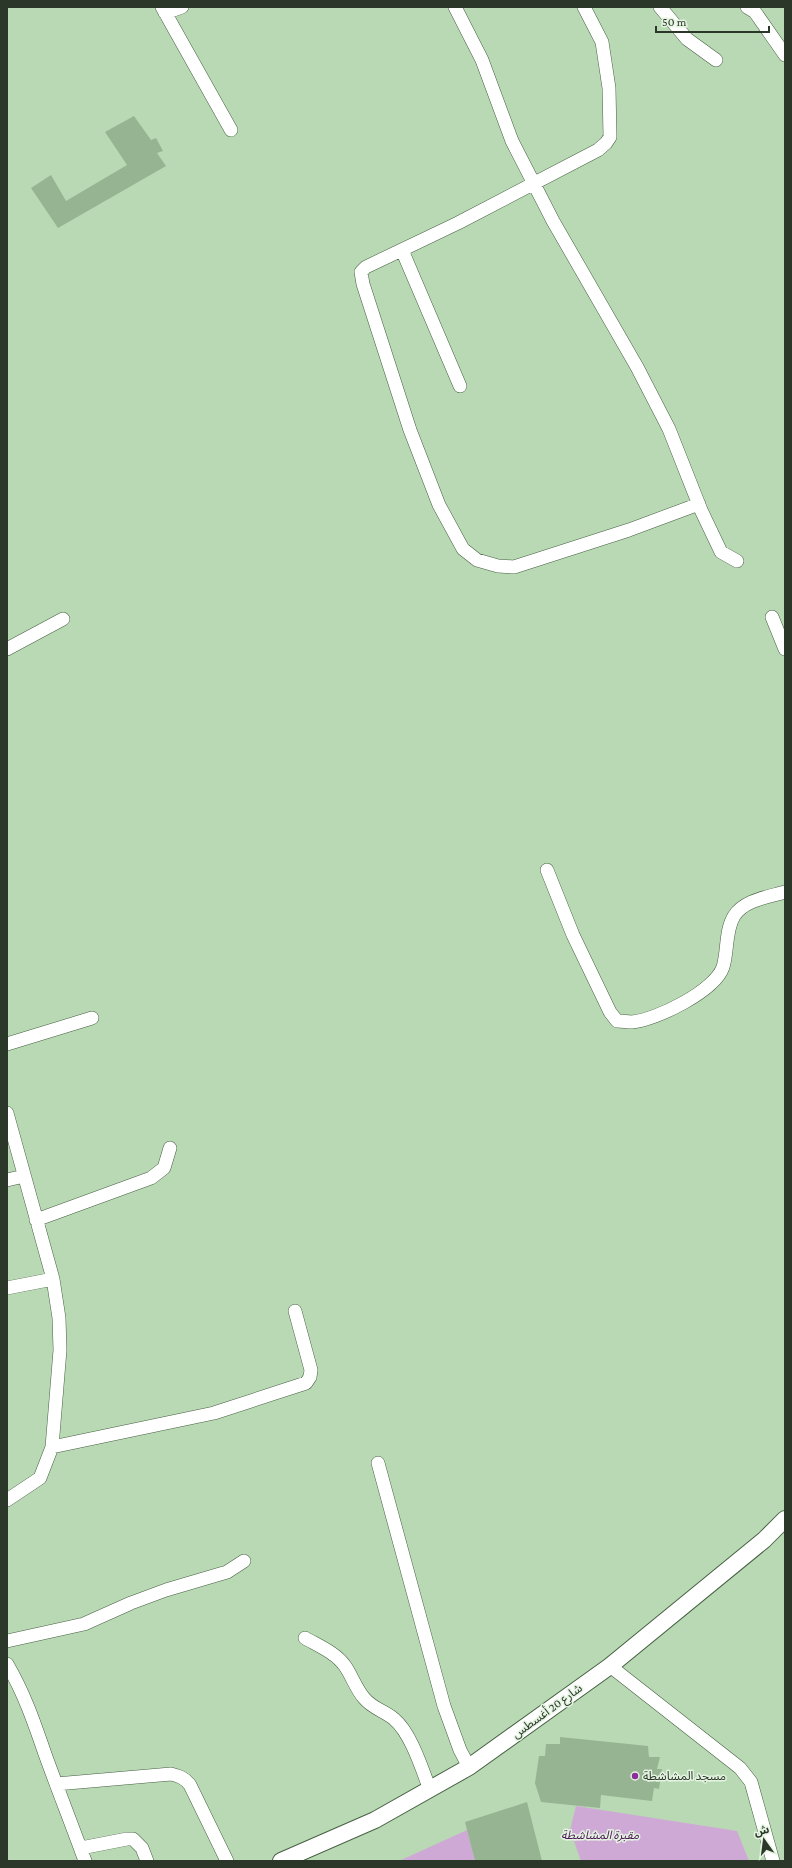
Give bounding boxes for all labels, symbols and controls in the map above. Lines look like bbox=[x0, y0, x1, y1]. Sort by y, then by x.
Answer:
scale bar bbox=[656, 8, 769, 34]
text: 50 m bbox=[662, 15, 687, 29]
street label: شارع 20 أغسطس bbox=[509, 1680, 586, 1743]
place label: مسجد المشاشطة bbox=[643, 1769, 726, 1783]
marker: مسجد المشاشطة bbox=[630, 1771, 640, 1781]
north arrow bbox=[744, 1820, 784, 1860]
text: ش bbox=[753, 1823, 771, 1839]
park label: مقبرة المشاشطة bbox=[561, 1828, 640, 1842]

